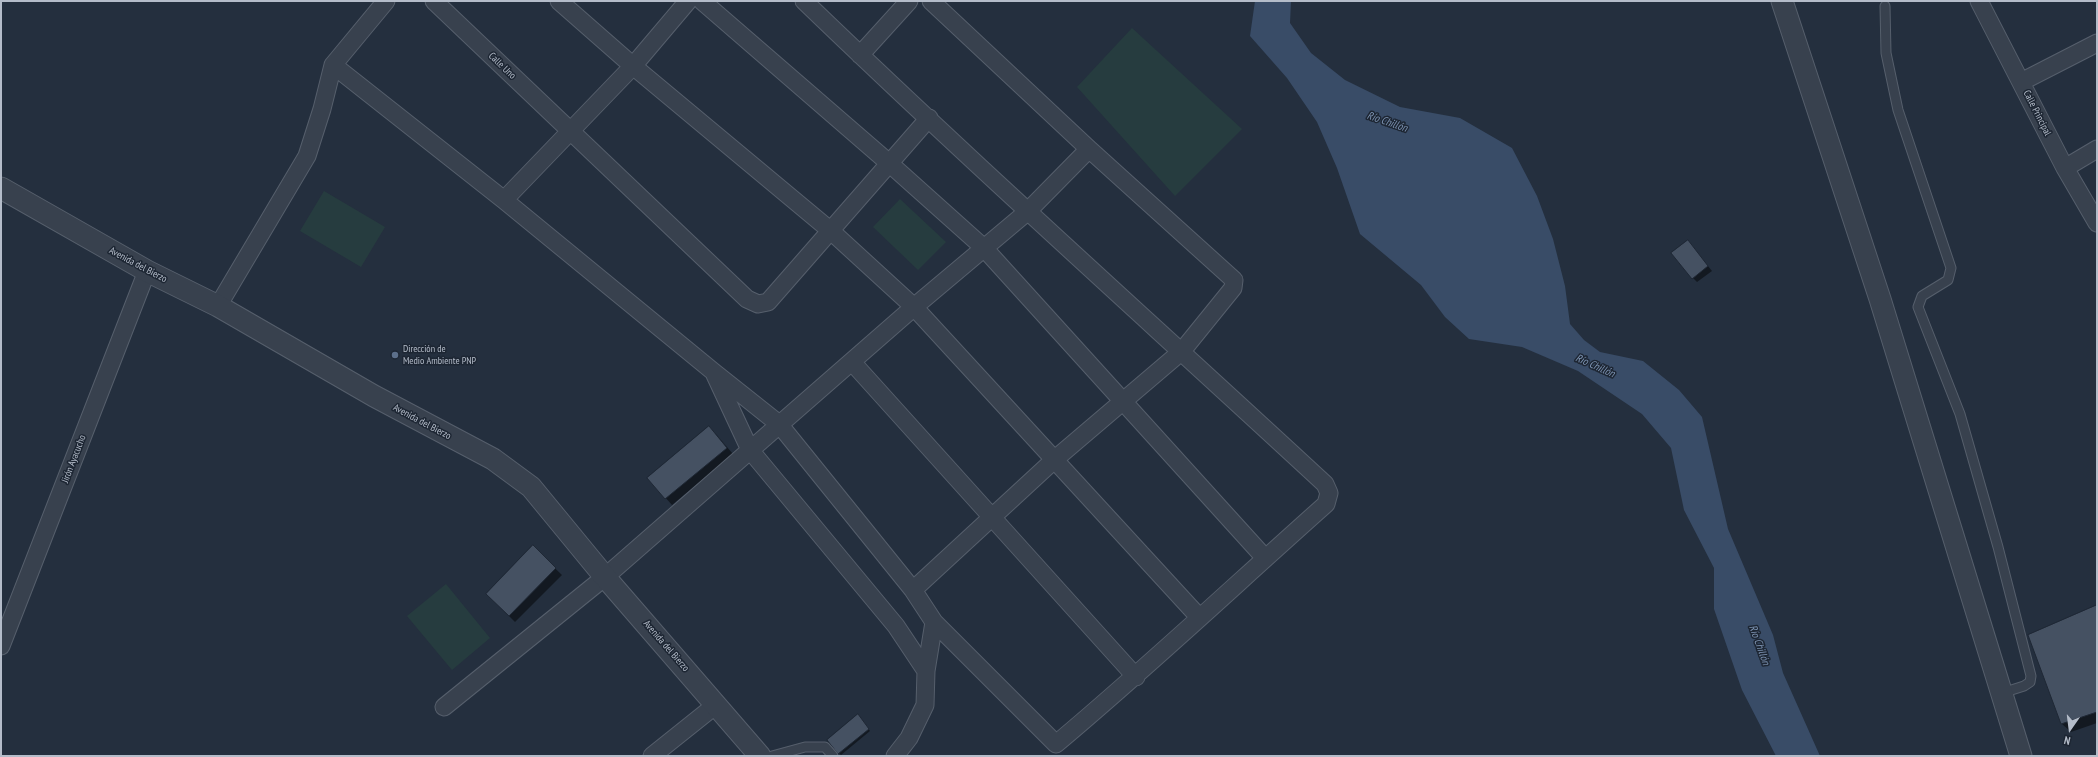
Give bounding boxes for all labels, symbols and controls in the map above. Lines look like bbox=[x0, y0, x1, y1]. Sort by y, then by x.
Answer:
street label: Calle Uno bbox=[486, 50, 518, 82]
street label: Calle Principal bbox=[2020, 88, 2054, 138]
water label: Río Chillón bbox=[1365, 109, 1409, 135]
street label: Avenida del Bierzo bbox=[107, 245, 169, 285]
place label: Dirección de Medio Ambiente PNP bbox=[403, 343, 476, 366]
marker: Dirección de Medio Ambiente PNP bbox=[390, 350, 400, 360]
water label: Río Chillón bbox=[1573, 351, 1617, 381]
street label: Avenida del Bierzo bbox=[391, 402, 453, 442]
street label: Jirón Ayacucho bbox=[59, 433, 89, 485]
street label: Avenida del Bierzo bbox=[641, 618, 691, 674]
water label: Río Chillón bbox=[1746, 623, 1772, 667]
north arrow bbox=[2050, 709, 2090, 749]
text: N bbox=[2063, 733, 2072, 748]

